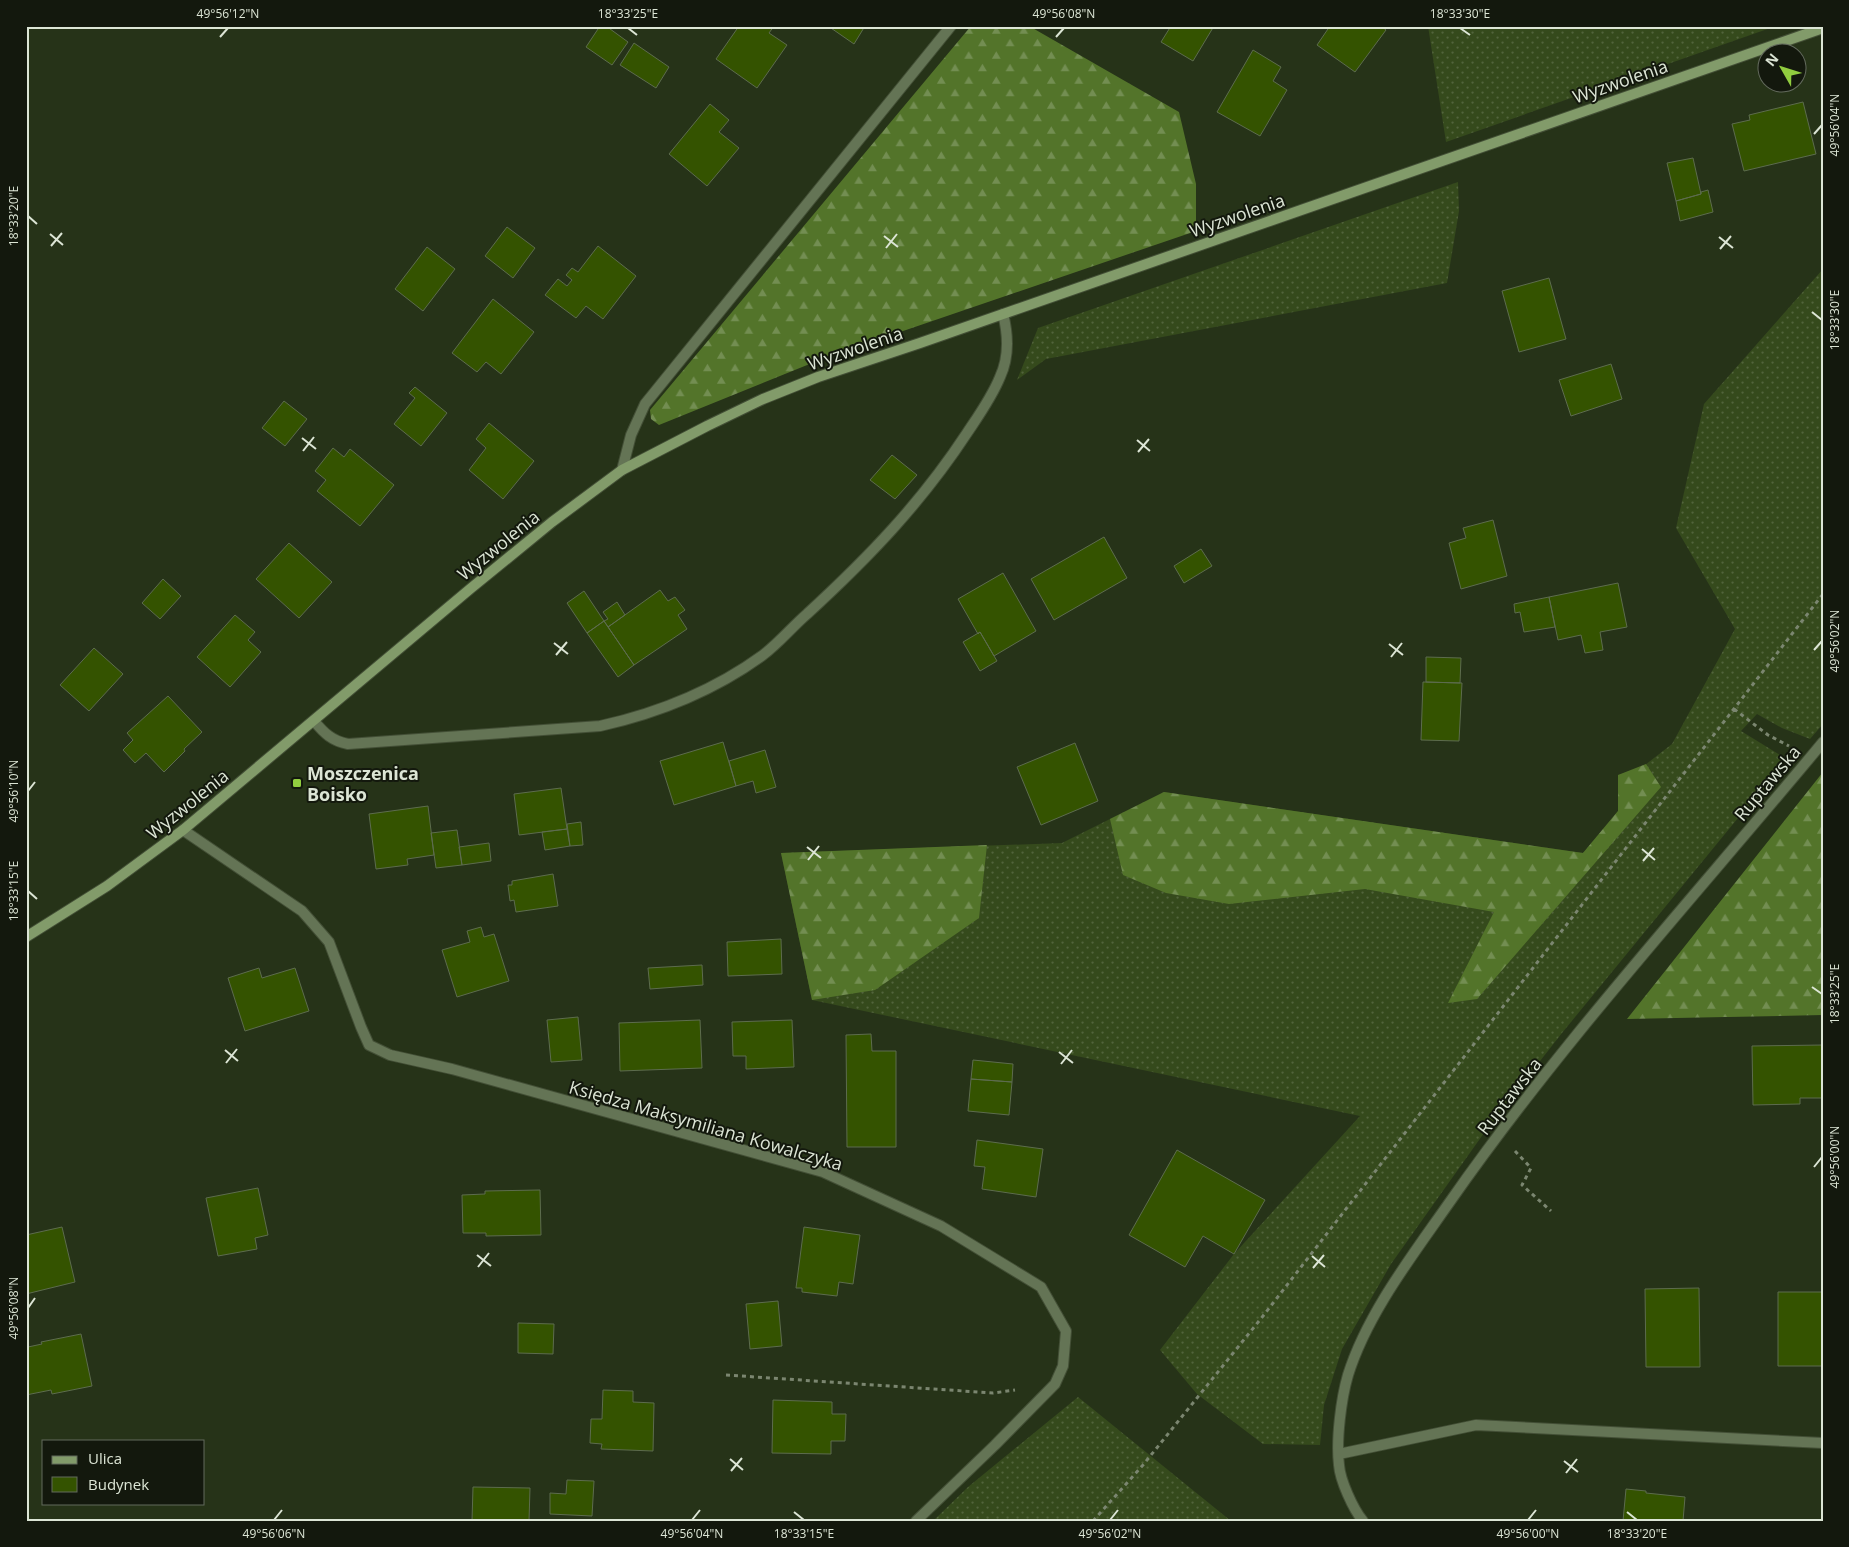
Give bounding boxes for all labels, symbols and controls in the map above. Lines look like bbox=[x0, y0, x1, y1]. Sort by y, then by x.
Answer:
text: 49°56'12"N bbox=[197, 5, 259, 22]
text: 18°33'25"E bbox=[598, 5, 658, 22]
text: 49°56'08"N bbox=[1033, 5, 1095, 22]
text: 18°33'30"E bbox=[1430, 5, 1490, 22]
north arrow bbox=[1756, 42, 1806, 92]
text: N bbox=[1761, 49, 1782, 70]
street label: Wyzwolenia bbox=[1569, 54, 1671, 108]
text: 49°56'04"N bbox=[1826, 94, 1843, 156]
text: 18°33'20"E bbox=[5, 186, 22, 246]
street label: Wyzwolenia bbox=[1186, 188, 1288, 242]
text: 18°33'30"E bbox=[1826, 290, 1843, 350]
street label: Wyzwolenia bbox=[804, 321, 906, 375]
street label: Wyzwolenia bbox=[452, 504, 544, 586]
text: 49°56'02"N bbox=[1826, 610, 1843, 672]
street label: Ruptawska bbox=[1728, 740, 1806, 826]
text: 49°56'10"N bbox=[5, 760, 22, 822]
place label: Moszczenica Boisko bbox=[307, 761, 419, 806]
street label: Wyzwolenia bbox=[141, 763, 233, 845]
marker: Moszczenica Boisko bbox=[291, 777, 303, 789]
text: 18°33'15"E bbox=[5, 861, 22, 921]
text: 18°33'25"E bbox=[1826, 964, 1843, 1024]
street label: Ruptawska bbox=[1471, 1053, 1547, 1139]
street label: Księdza Maksymiliana Kowalczyka bbox=[566, 1074, 846, 1176]
text: 49°56'00"N bbox=[1826, 1126, 1843, 1188]
text: 49°56'08"N bbox=[5, 1277, 22, 1339]
legend bbox=[42, 1440, 205, 1504]
text: Ulica bbox=[88, 1448, 122, 1468]
text: Budynek bbox=[88, 1474, 149, 1494]
text: 49°56'06"N bbox=[243, 1525, 305, 1542]
text: 49°56'04"N bbox=[661, 1525, 723, 1542]
text: 18°33'15"E bbox=[774, 1525, 834, 1542]
text: 49°56'02"N bbox=[1079, 1525, 1141, 1542]
text: 49°56'00"N bbox=[1497, 1525, 1559, 1542]
text: 18°33'20"E bbox=[1607, 1525, 1667, 1542]

